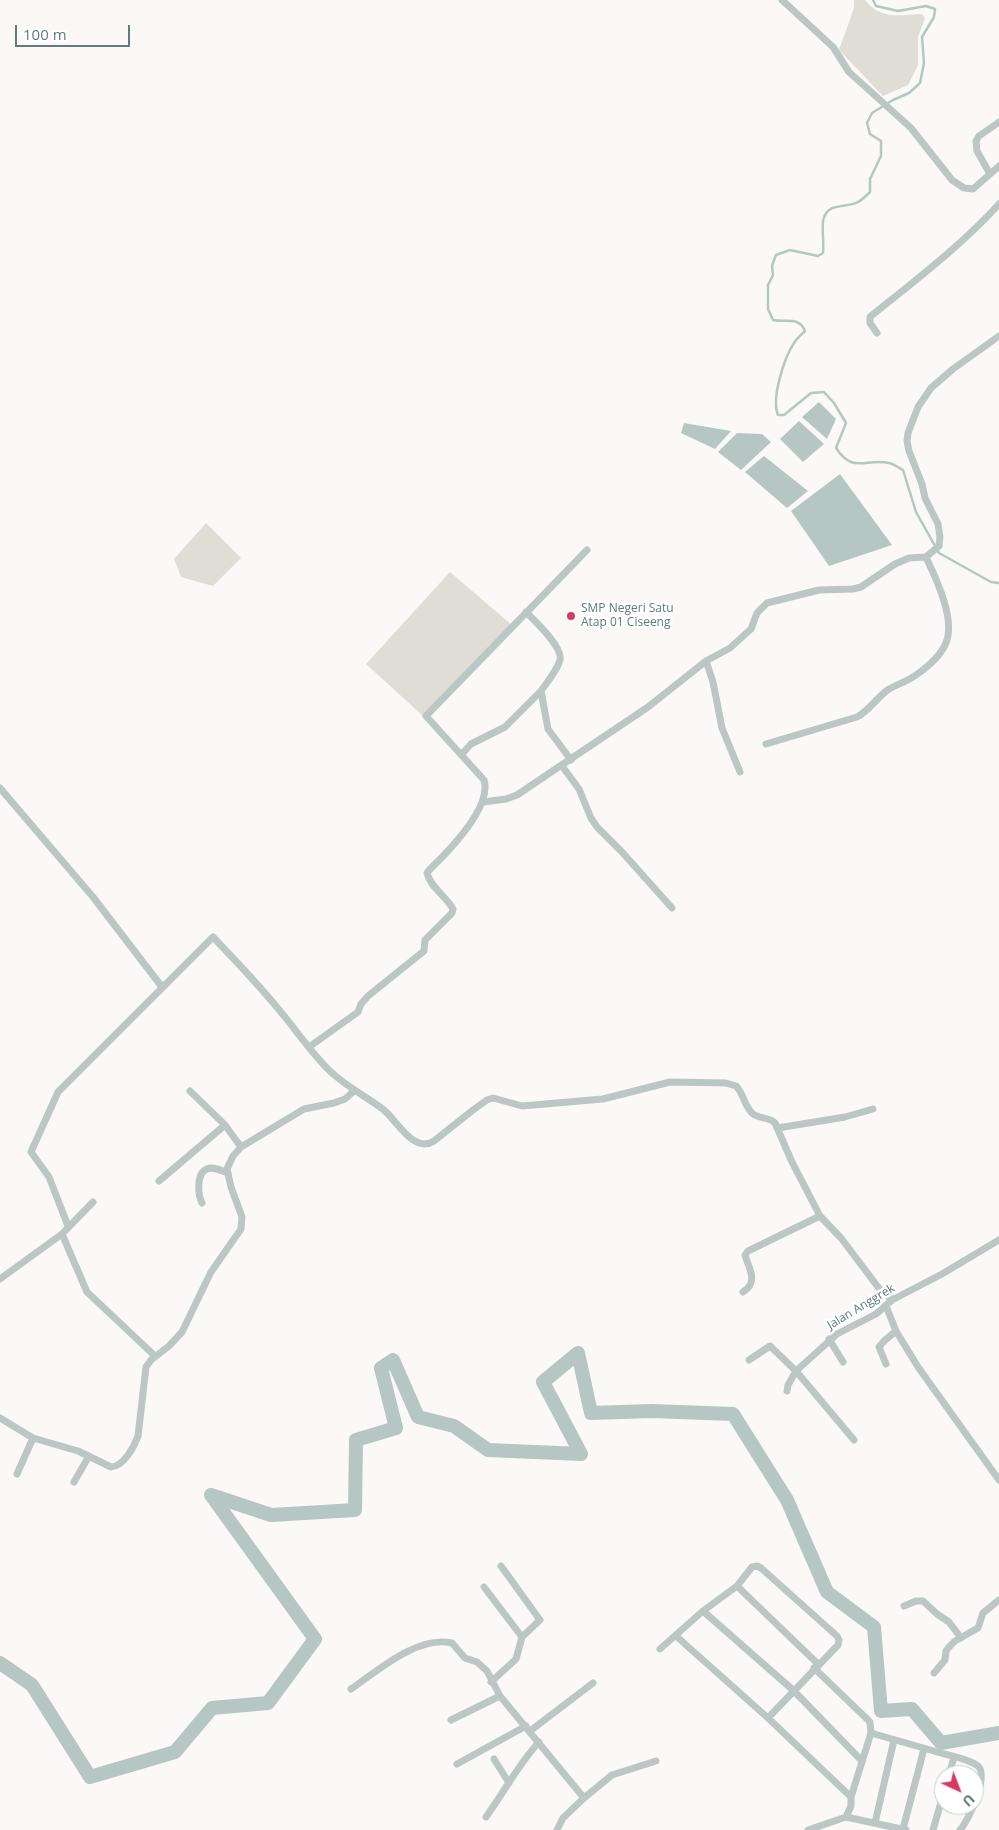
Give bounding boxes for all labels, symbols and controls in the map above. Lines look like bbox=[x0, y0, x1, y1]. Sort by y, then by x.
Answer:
scale bar bbox=[18, 15, 132, 47]
text: 100 m bbox=[23, 24, 67, 44]
place label: SMP Negeri Satu Atap 01 Ciseeng bbox=[581, 602, 674, 630]
marker: SMP Negeri Satu Atap 01 Ciseeng bbox=[565, 610, 577, 622]
street label: Jalan Anggrek bbox=[825, 1281, 897, 1333]
north arrow bbox=[934, 1765, 984, 1815]
text: U bbox=[959, 1790, 979, 1811]

